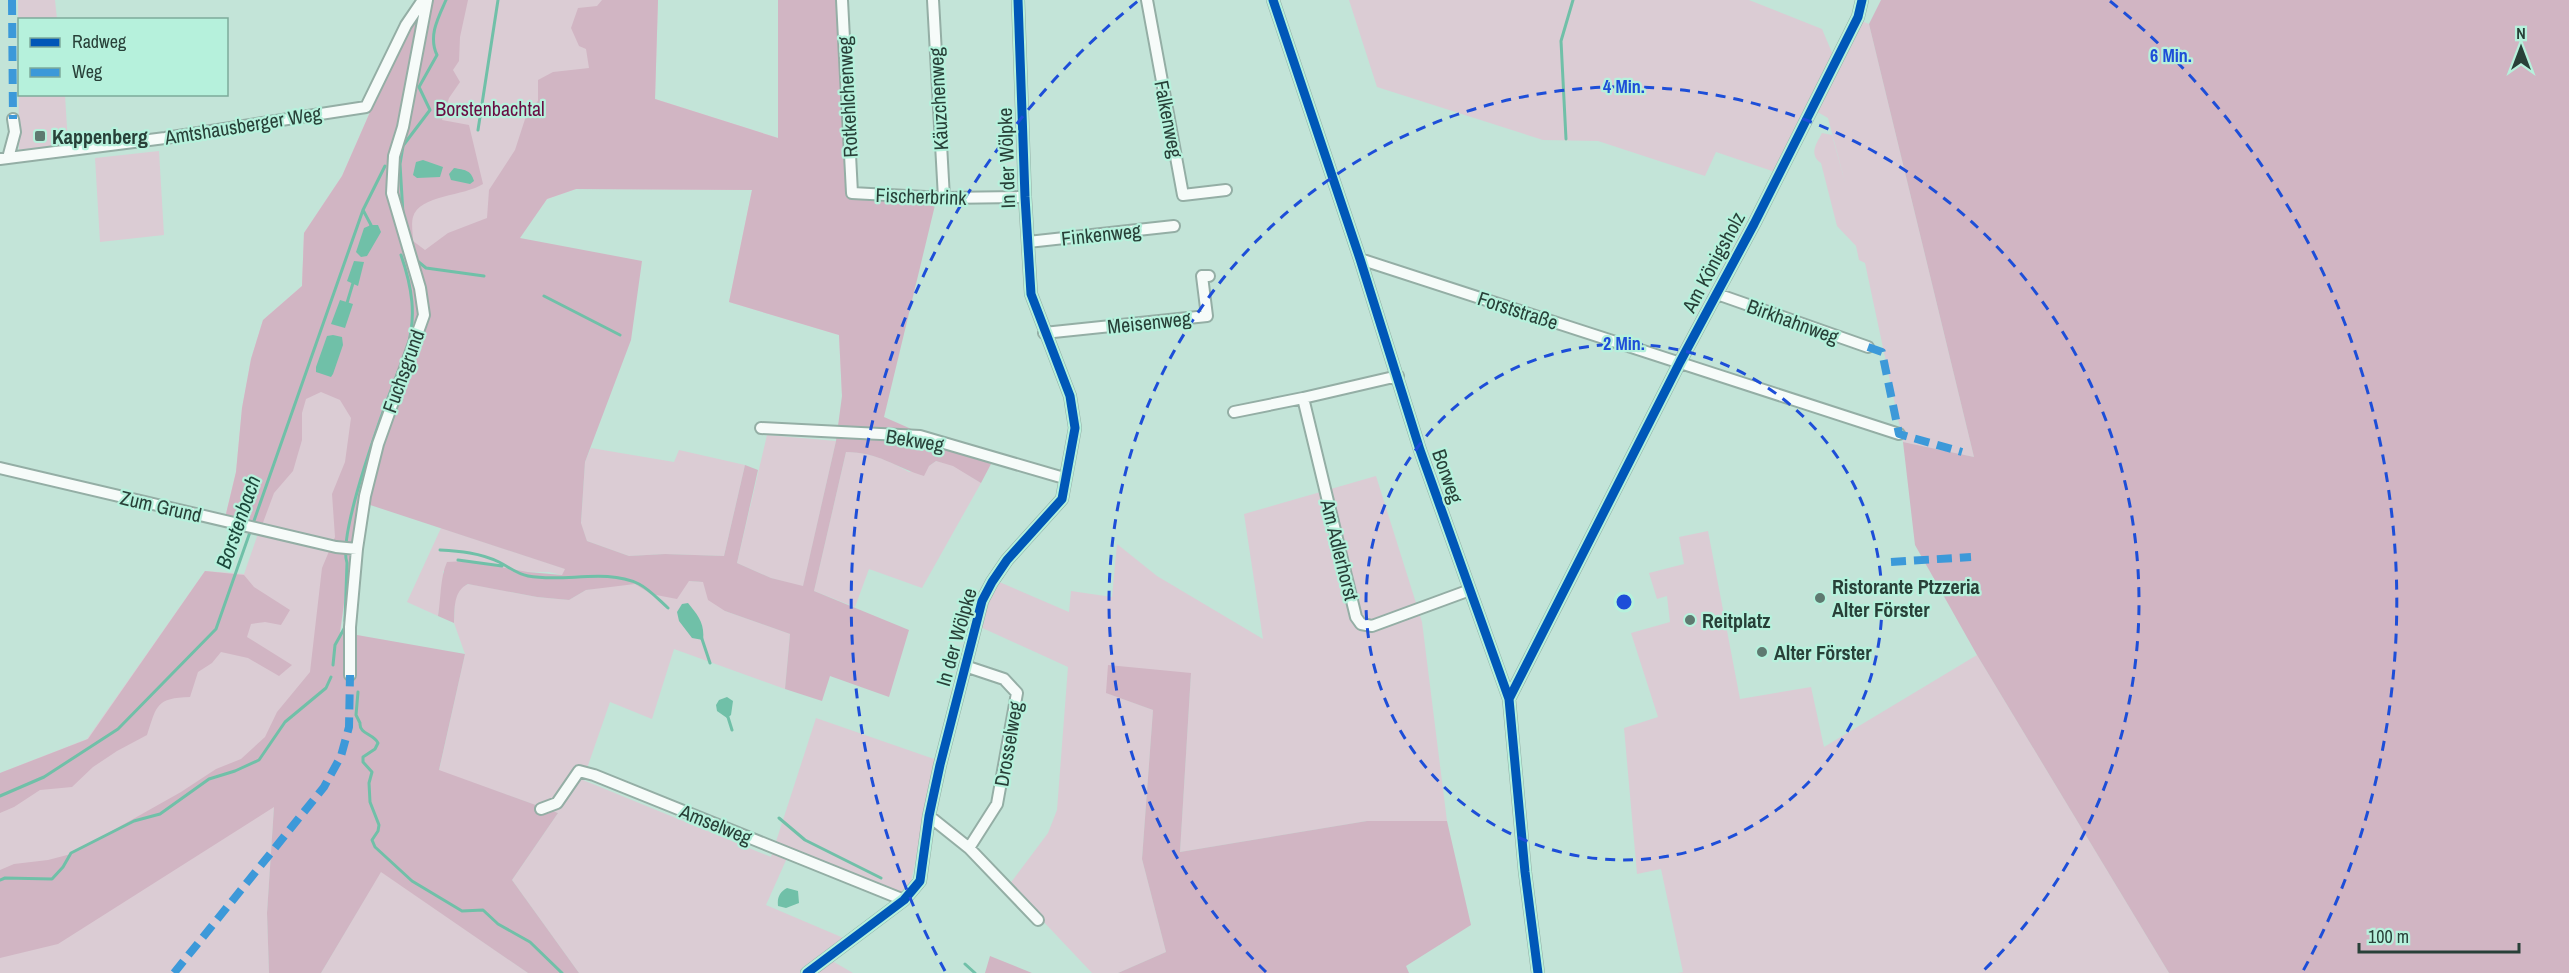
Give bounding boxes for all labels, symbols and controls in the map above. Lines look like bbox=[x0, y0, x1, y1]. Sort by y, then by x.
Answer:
legend bbox=[18, 18, 228, 96]
north arrow bbox=[2491, 18, 2551, 78]
text: N bbox=[2516, 22, 2526, 44]
text: Radweg bbox=[72, 29, 127, 54]
street label: Rotkehlchenweg bbox=[830, 36, 864, 158]
text: 6 Min. bbox=[2150, 43, 2192, 68]
street label: Käuzchenweg bbox=[922, 47, 954, 151]
text: Weg bbox=[72, 59, 103, 84]
text: 4 Min. bbox=[1603, 74, 1645, 99]
street label: Falkenweg bbox=[1148, 78, 1190, 160]
park label: Borstenbachtal bbox=[435, 95, 545, 122]
street label: Amtshausberger Weg bbox=[162, 99, 323, 151]
street label: In der Wölpke bbox=[991, 107, 1021, 209]
place label: Kappenberg bbox=[52, 123, 148, 150]
marker: Kappenberg bbox=[33, 129, 47, 143]
street label: Fischerbrink bbox=[875, 181, 968, 211]
street label: Am Königsholz bbox=[1675, 207, 1751, 318]
street label: Finkenweg bbox=[1060, 216, 1142, 252]
street label: Forststraße bbox=[1474, 284, 1562, 336]
street label: Birkhahnweg bbox=[1743, 292, 1843, 350]
street label: Meisenweg bbox=[1106, 304, 1192, 340]
street label: Fuchsgrund bbox=[376, 326, 430, 416]
text: 2 Min. bbox=[1603, 331, 1645, 356]
street label: Bekweg bbox=[884, 422, 946, 458]
street label: Borweg bbox=[1426, 445, 1470, 507]
water label: Borstenbach bbox=[209, 472, 267, 572]
street label: Zum Grund bbox=[118, 484, 204, 528]
street label: Am Adlerhorst bbox=[1314, 496, 1366, 604]
place label: Ristorante Ptzzeria Alter Förster bbox=[1832, 573, 1980, 623]
street label: In der Wölpke bbox=[929, 585, 983, 689]
marker: Ristorante Ptzzeria Alter Förster bbox=[1813, 591, 1827, 605]
centre of rings bbox=[1614, 592, 1634, 612]
place label: Reitplatz bbox=[1702, 607, 1770, 634]
marker: Reitplatz bbox=[1683, 613, 1697, 627]
place label: Alter Förster bbox=[1774, 639, 1872, 666]
marker: Alter Förster bbox=[1755, 645, 1769, 659]
street label: Drosselweg bbox=[987, 699, 1029, 789]
street label: Amselweg bbox=[675, 797, 756, 851]
scale bar bbox=[2359, 916, 2520, 954]
text: 100 m bbox=[2368, 924, 2409, 949]

